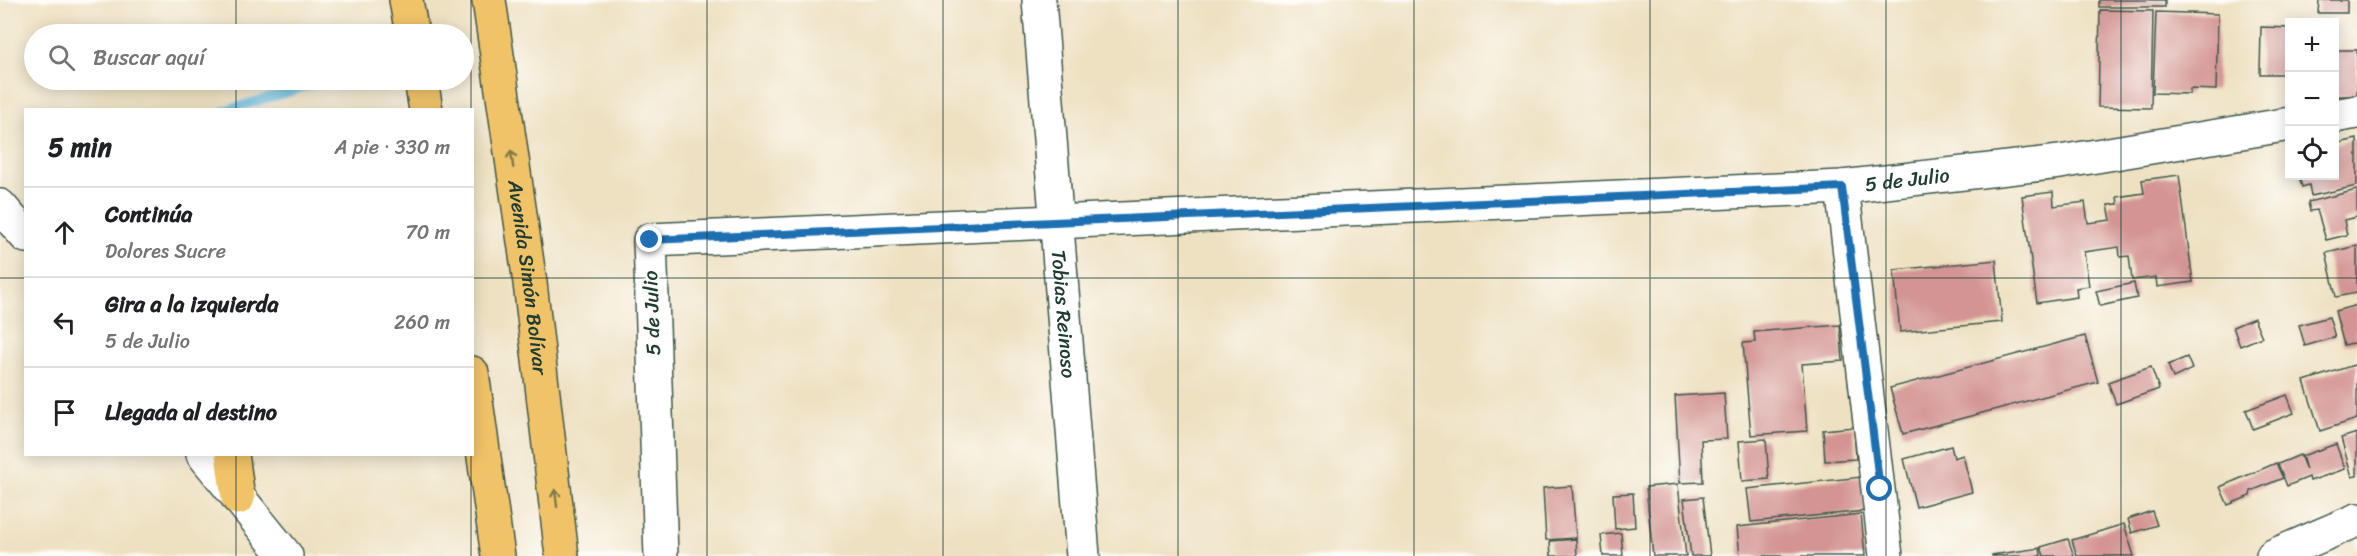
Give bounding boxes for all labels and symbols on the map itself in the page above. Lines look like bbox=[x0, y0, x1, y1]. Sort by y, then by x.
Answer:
one-way arrow bbox=[507, 149, 518, 169]
street label: 5 de Julio bbox=[1863, 157, 1951, 202]
street label: Avenida Simón Bolívar bbox=[498, 176, 558, 378]
route end bbox=[636, 226, 662, 252]
street label: Tobias Reinoso bbox=[1041, 249, 1086, 379]
street label: 5 de Julio bbox=[633, 270, 671, 356]
route start bbox=[1866, 475, 1892, 501]
one-way arrow bbox=[550, 488, 561, 508]

